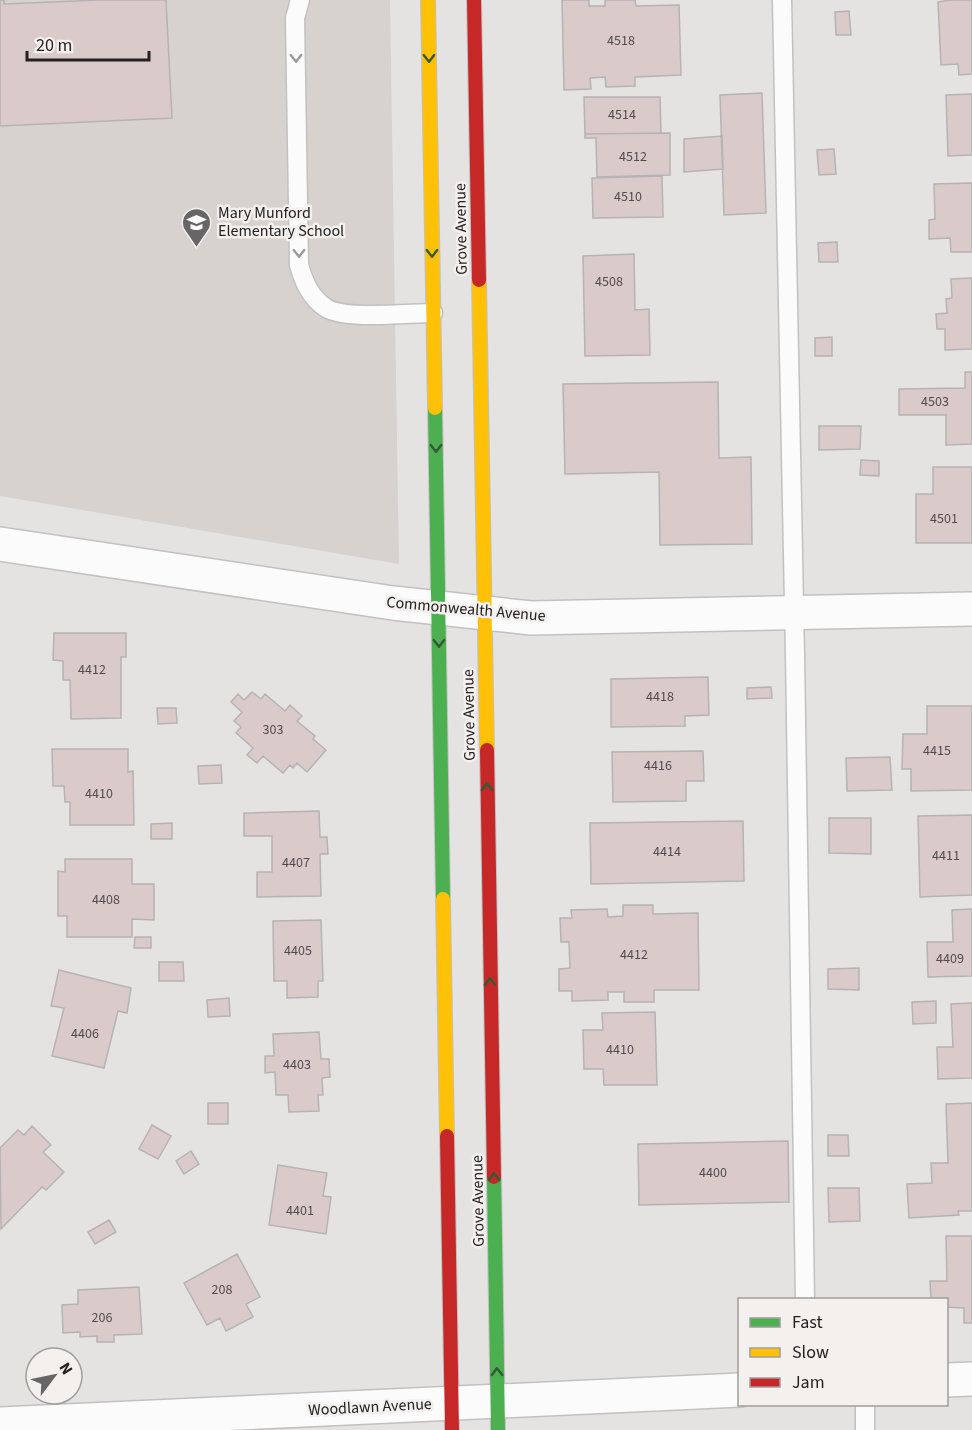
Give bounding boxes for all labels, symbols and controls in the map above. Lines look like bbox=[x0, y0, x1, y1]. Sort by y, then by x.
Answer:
scale bar bbox=[27, 24, 148, 62]
house number: 4518 bbox=[607, 31, 635, 51]
text: 20 m bbox=[36, 33, 72, 58]
one-way arrow bbox=[290, 53, 302, 62]
one-way arrow bbox=[423, 54, 435, 63]
house number: 4514 bbox=[608, 105, 636, 125]
house number: 4512 bbox=[619, 147, 647, 167]
street label: Grove Avenue bbox=[449, 183, 473, 275]
house number: 4510 bbox=[614, 187, 642, 207]
place label: Mary Munford Elementary School bbox=[218, 202, 344, 242]
school or university icon: Mary Munford Elementary School bbox=[181, 206, 213, 248]
one-way arrow bbox=[293, 248, 305, 257]
one-way arrow bbox=[426, 249, 439, 258]
house number: 4508 bbox=[595, 272, 623, 292]
house number: 4503 bbox=[921, 392, 949, 412]
one-way arrow bbox=[430, 444, 442, 453]
house number: 4501 bbox=[930, 509, 958, 529]
street label: Commonwealth Avenue bbox=[385, 591, 547, 627]
one-way arrow bbox=[432, 639, 445, 648]
house number: 4412 bbox=[78, 660, 106, 680]
street label: Grove Avenue bbox=[457, 669, 481, 761]
house number: 4418 bbox=[646, 687, 674, 707]
house number: 303 bbox=[263, 720, 283, 740]
house number: 4415 bbox=[923, 741, 951, 761]
house number: 4416 bbox=[644, 756, 672, 776]
one-way arrow bbox=[480, 782, 493, 791]
house number: 4410 bbox=[85, 784, 113, 804]
house number: 4414 bbox=[653, 842, 681, 862]
house number: 4411 bbox=[932, 846, 960, 866]
house number: 4407 bbox=[282, 853, 310, 873]
house number: 4408 bbox=[92, 890, 120, 910]
house number: 4405 bbox=[284, 941, 312, 961]
house number: 4412 bbox=[620, 945, 648, 965]
house number: 4409 bbox=[936, 949, 964, 969]
one-way arrow bbox=[484, 977, 496, 986]
house number: 4406 bbox=[71, 1024, 99, 1044]
house number: 4410 bbox=[606, 1040, 634, 1060]
house number: 4403 bbox=[283, 1055, 311, 1075]
street label: Grove Avenue bbox=[466, 1155, 490, 1247]
house number: 4400 bbox=[699, 1163, 727, 1183]
one-way arrow bbox=[487, 1172, 500, 1181]
house number: 4401 bbox=[286, 1201, 314, 1221]
house number: 208 bbox=[212, 1280, 232, 1300]
legend bbox=[738, 1298, 948, 1406]
house number: 206 bbox=[92, 1308, 112, 1328]
text: Fast bbox=[792, 1310, 823, 1335]
text: Slow bbox=[792, 1340, 829, 1365]
north arrow bbox=[24, 1346, 84, 1406]
text: N bbox=[54, 1358, 78, 1379]
one-way arrow bbox=[491, 1367, 503, 1376]
text: Jam bbox=[792, 1370, 825, 1395]
street label: Woodlawn Avenue bbox=[308, 1393, 432, 1421]

